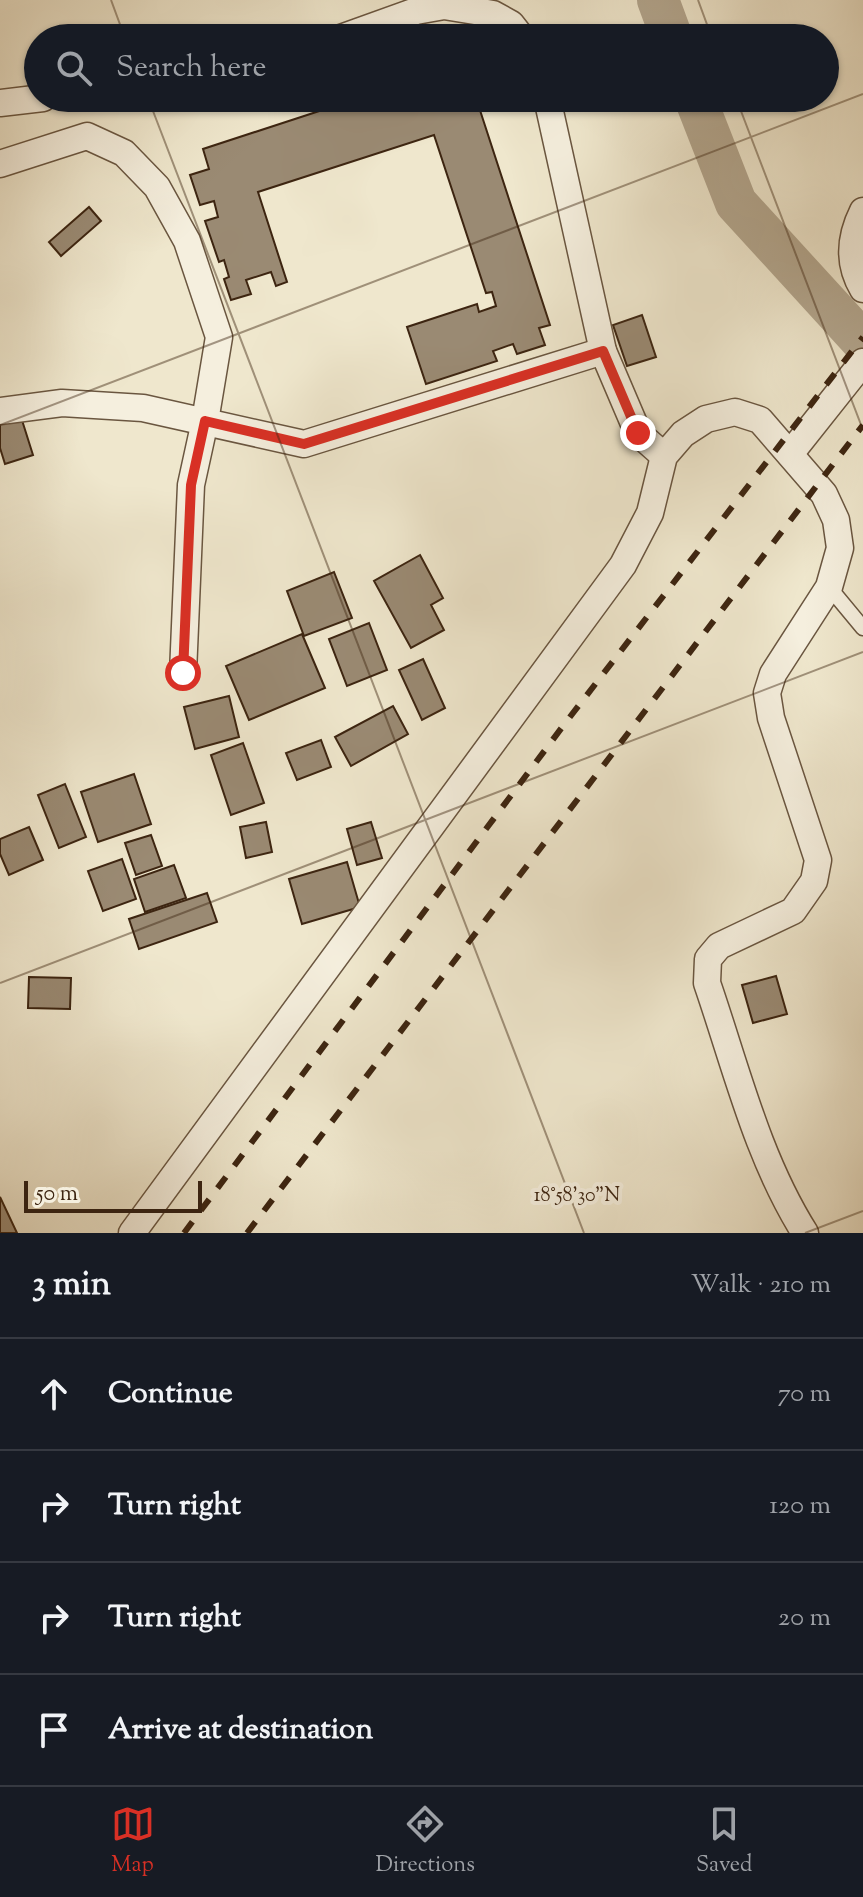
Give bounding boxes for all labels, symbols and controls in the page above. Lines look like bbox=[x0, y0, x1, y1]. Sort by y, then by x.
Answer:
search box bbox=[24, 24, 839, 112]
icon: search bbox=[52, 46, 96, 90]
text: Search here bbox=[116, 47, 266, 90]
route end bbox=[620, 415, 656, 451]
route start bbox=[165, 655, 201, 691]
scale bar bbox=[24, 1177, 202, 1213]
text: 50 m bbox=[36, 1179, 78, 1211]
text: 18°58'30"N bbox=[534, 1182, 620, 1211]
text: 3 min bbox=[32, 1261, 111, 1310]
text: Walk · 210 m bbox=[691, 1267, 831, 1304]
icon: ahead bbox=[32, 1372, 76, 1416]
text: Continue bbox=[108, 1373, 233, 1416]
text: 70 m bbox=[778, 1376, 831, 1413]
icon: right bbox=[32, 1484, 76, 1528]
text: Turn right bbox=[108, 1485, 241, 1528]
text: 120 m bbox=[769, 1488, 831, 1525]
icon: right bbox=[32, 1596, 76, 1640]
text: Turn right bbox=[108, 1597, 241, 1640]
text: 20 m bbox=[778, 1600, 831, 1637]
icon: arrive bbox=[32, 1708, 76, 1752]
text: Arrive at destination bbox=[108, 1709, 373, 1752]
tab: Map bbox=[111, 1802, 155, 1882]
tab: Directions bbox=[376, 1802, 475, 1882]
tab: Saved bbox=[696, 1802, 752, 1882]

